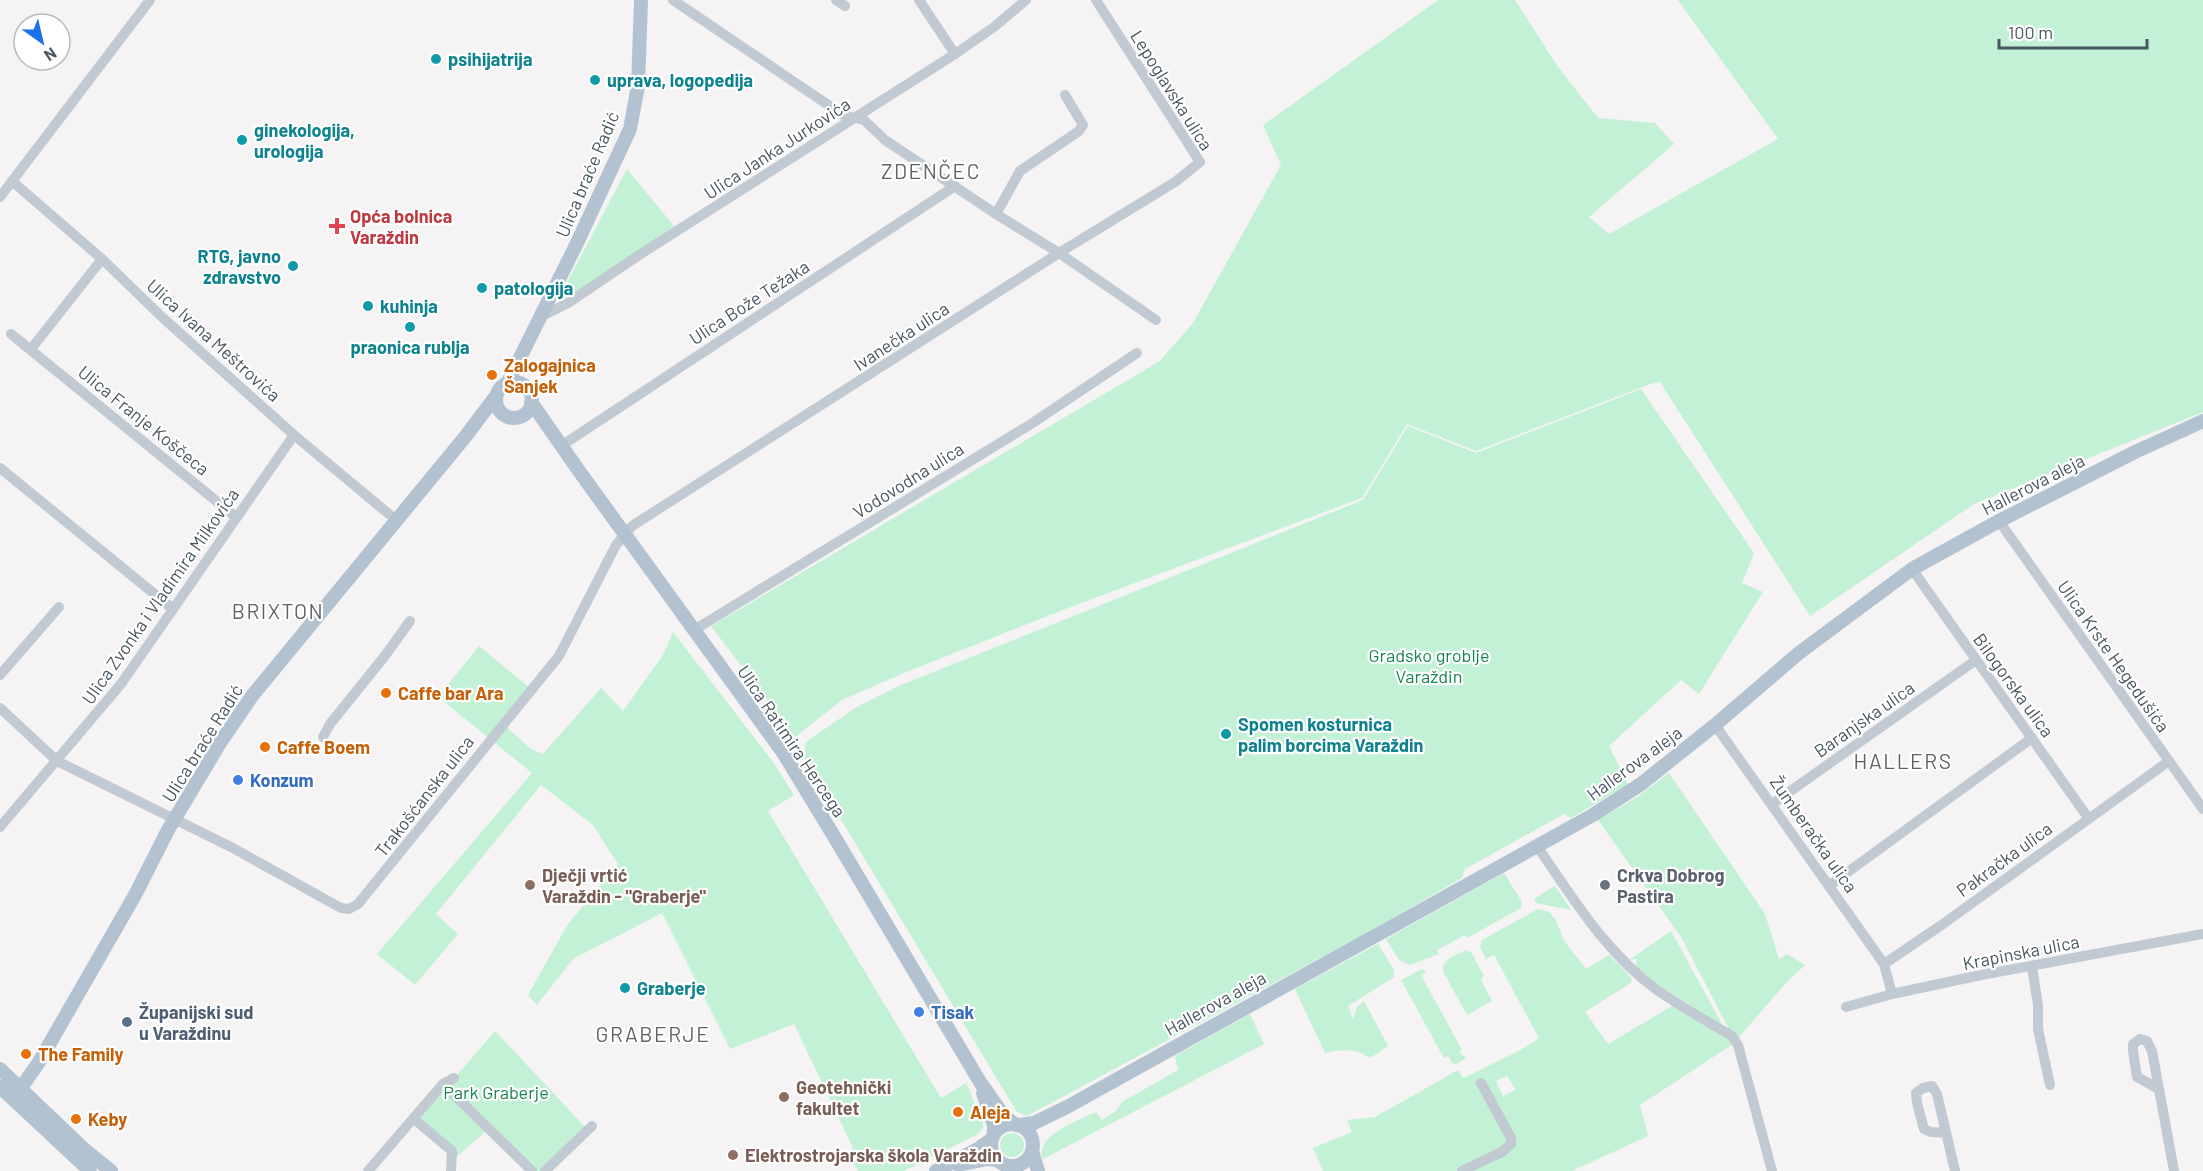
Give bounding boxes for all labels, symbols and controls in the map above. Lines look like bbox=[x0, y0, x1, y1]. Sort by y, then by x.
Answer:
north arrow bbox=[12, 12, 72, 72]
scale bar bbox=[1999, 12, 2148, 50]
text: 100 m bbox=[2008, 21, 2053, 43]
street label: Lepoglavska ulica bbox=[1126, 26, 1218, 154]
text: N bbox=[41, 44, 60, 66]
place label: psihijatrija bbox=[448, 48, 533, 70]
marker: psihijatrija bbox=[429, 52, 443, 66]
place label: uprava, logopedija bbox=[607, 69, 753, 91]
marker: uprava, logopedija bbox=[588, 73, 602, 87]
street label: Ulica Janka Jurkovića bbox=[700, 93, 854, 203]
street label: Ulica braće Radić bbox=[551, 108, 623, 240]
place label: ginekologija, urologija bbox=[254, 119, 355, 162]
marker: ginekologija, urologija bbox=[235, 133, 249, 147]
district label: ZDENČEC bbox=[881, 158, 981, 183]
place label: Opća bolnica Varaždin bbox=[350, 205, 452, 248]
marker: Opća bolnica Varaždin bbox=[328, 217, 346, 235]
place label: RTG, javno zdravstvo bbox=[198, 245, 281, 288]
street label: Ulica Bože Težaka bbox=[685, 255, 813, 349]
marker: RTG, javno zdravstvo bbox=[286, 259, 300, 273]
street label: Ulica Ivana Meštrovića bbox=[143, 274, 285, 406]
place label: patologija bbox=[494, 277, 573, 299]
marker: patologija bbox=[475, 281, 489, 295]
place label: kuhinja bbox=[380, 295, 438, 317]
street label: Ivanečka ulica bbox=[849, 297, 953, 375]
marker: kuhinja bbox=[361, 299, 375, 313]
marker: praonica rublja bbox=[403, 320, 417, 334]
place label: praonica rublja bbox=[350, 336, 470, 358]
place label: Zalogajnica Šanjek bbox=[504, 354, 596, 397]
street label: Ulica Franje Koščeca bbox=[74, 360, 214, 480]
marker: Zalogajnica Šanjek bbox=[485, 368, 499, 382]
street label: Vodovodna ulica bbox=[849, 437, 967, 523]
street label: Hallerova aleja bbox=[1978, 449, 2088, 519]
street label: Ulica Zvonka i Vladimira Milkovića bbox=[77, 484, 243, 708]
street label: Ulica Krste Hegedušića bbox=[2053, 576, 2175, 736]
district label: BRIXTON bbox=[232, 598, 324, 623]
street label: Bilogorska ulica bbox=[1969, 629, 2059, 741]
park label: Gradsko groblje Varaždin bbox=[1368, 644, 1490, 687]
street label: Ulica Ratimira Hercega bbox=[733, 661, 851, 821]
street label: Baranjska ulica bbox=[1810, 676, 1918, 762]
street label: Ulica braće Radić bbox=[157, 680, 247, 806]
place label: Caffe bar Ara bbox=[398, 682, 504, 704]
marker: Caffe bar Ara bbox=[379, 686, 393, 700]
place label: Spomen kosturnica palim borcima Varaždin bbox=[1238, 713, 1423, 756]
street label: Hallerova aleja bbox=[1582, 721, 1686, 805]
marker: Spomen kosturnica palim borcima Varaždin bbox=[1219, 727, 1233, 741]
street label: Trakošćanska ulica bbox=[370, 731, 478, 861]
place label: Caffe Boem bbox=[277, 736, 370, 758]
marker: Caffe Boem bbox=[258, 740, 272, 754]
district label: HALLERS bbox=[1854, 748, 1952, 773]
place label: Konzum bbox=[250, 769, 314, 791]
street label: Žumberačka ulica bbox=[1766, 771, 1862, 897]
marker: Konzum bbox=[231, 773, 245, 787]
street label: Pakračka ulica bbox=[1952, 817, 2056, 901]
place label: Dječji vrtić Varaždin - "Graberje" bbox=[542, 864, 707, 907]
place label: Crkva Dobrog Pastira bbox=[1617, 864, 1724, 907]
marker: Dječji vrtić Varaždin - "Graberje" bbox=[523, 878, 537, 892]
marker: Crkva Dobrog Pastira bbox=[1598, 878, 1612, 892]
street label: Krapinska ulica bbox=[1961, 930, 2081, 974]
street label: Hallerova aleja bbox=[1160, 966, 1270, 1040]
place label: Graberje bbox=[637, 977, 706, 999]
marker: Graberje bbox=[618, 981, 632, 995]
place label: Županijski sud u Varaždinu bbox=[139, 1001, 253, 1044]
place label: Tisak bbox=[931, 1001, 975, 1023]
marker: Tisak bbox=[912, 1005, 926, 1019]
marker: Županijski sud u Varaždinu bbox=[120, 1015, 134, 1029]
district label: GRABERJE bbox=[596, 1021, 710, 1046]
place label: The Family bbox=[38, 1043, 124, 1065]
marker: The Family bbox=[19, 1047, 33, 1061]
place label: Geotehnički fakultet bbox=[796, 1076, 891, 1119]
park label: Park Graberje bbox=[443, 1081, 549, 1103]
marker: Geotehnički fakultet bbox=[777, 1090, 791, 1104]
place label: Aleja bbox=[970, 1101, 1010, 1123]
marker: Aleja bbox=[951, 1105, 965, 1119]
place label: Keby bbox=[88, 1108, 127, 1130]
marker: Keby bbox=[69, 1112, 83, 1126]
place label: Elektrostrojarska škola Varaždin bbox=[745, 1144, 1002, 1166]
marker: Elektrostrojarska škola Varaždin bbox=[726, 1148, 740, 1162]

